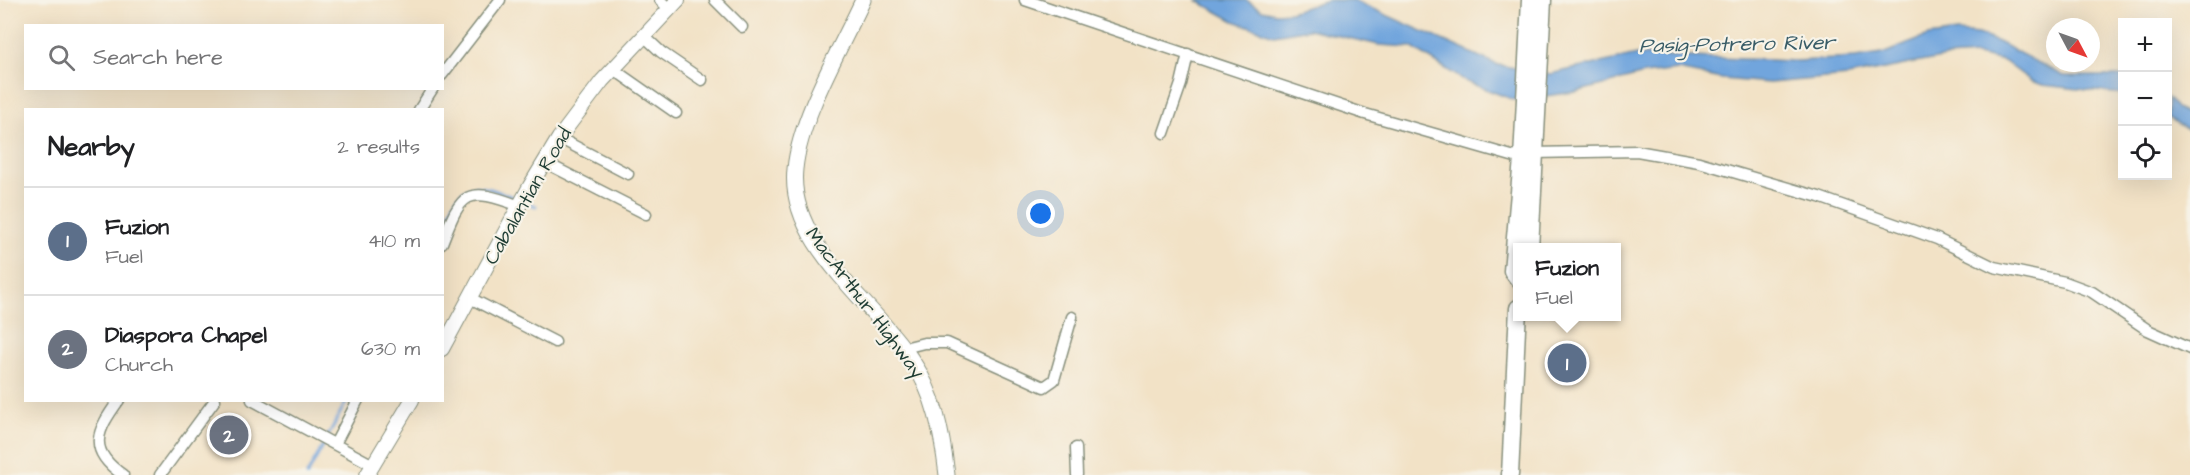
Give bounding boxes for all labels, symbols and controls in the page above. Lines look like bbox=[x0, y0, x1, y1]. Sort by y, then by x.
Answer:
north arrow bbox=[2046, 18, 2100, 72]
map controls bbox=[2118, 18, 2172, 180]
button: + bbox=[2118, 18, 2172, 72]
search box bbox=[24, 24, 444, 90]
water label: Pasig-Potrero River bbox=[1639, 28, 1837, 61]
icon: search bbox=[45, 41, 78, 74]
text: Search here bbox=[93, 42, 223, 73]
button: − bbox=[2118, 72, 2172, 126]
street label: Cabalantian Road bbox=[477, 122, 579, 270]
button: locate bbox=[2118, 126, 2172, 180]
text: Nearby bbox=[48, 129, 135, 165]
text: 2 results bbox=[337, 133, 420, 161]
your location bbox=[1026, 199, 1055, 228]
text: Fuzion bbox=[105, 212, 169, 243]
street label: MacArthur Highway bbox=[798, 221, 931, 385]
text: 1 bbox=[66, 227, 69, 255]
text: 410 m bbox=[368, 227, 420, 255]
text: Fuel bbox=[105, 243, 143, 271]
popup bbox=[1513, 243, 1621, 321]
text: Fuzion bbox=[1535, 253, 1599, 284]
text: Fuel bbox=[1535, 284, 1573, 312]
text: Diaspora Chapel bbox=[105, 320, 267, 351]
text: 2 bbox=[62, 335, 73, 363]
text: 630 m bbox=[361, 335, 420, 363]
pin: 1 bbox=[1548, 340, 1586, 386]
text: Church bbox=[105, 351, 173, 379]
pin: 2 bbox=[210, 412, 248, 458]

